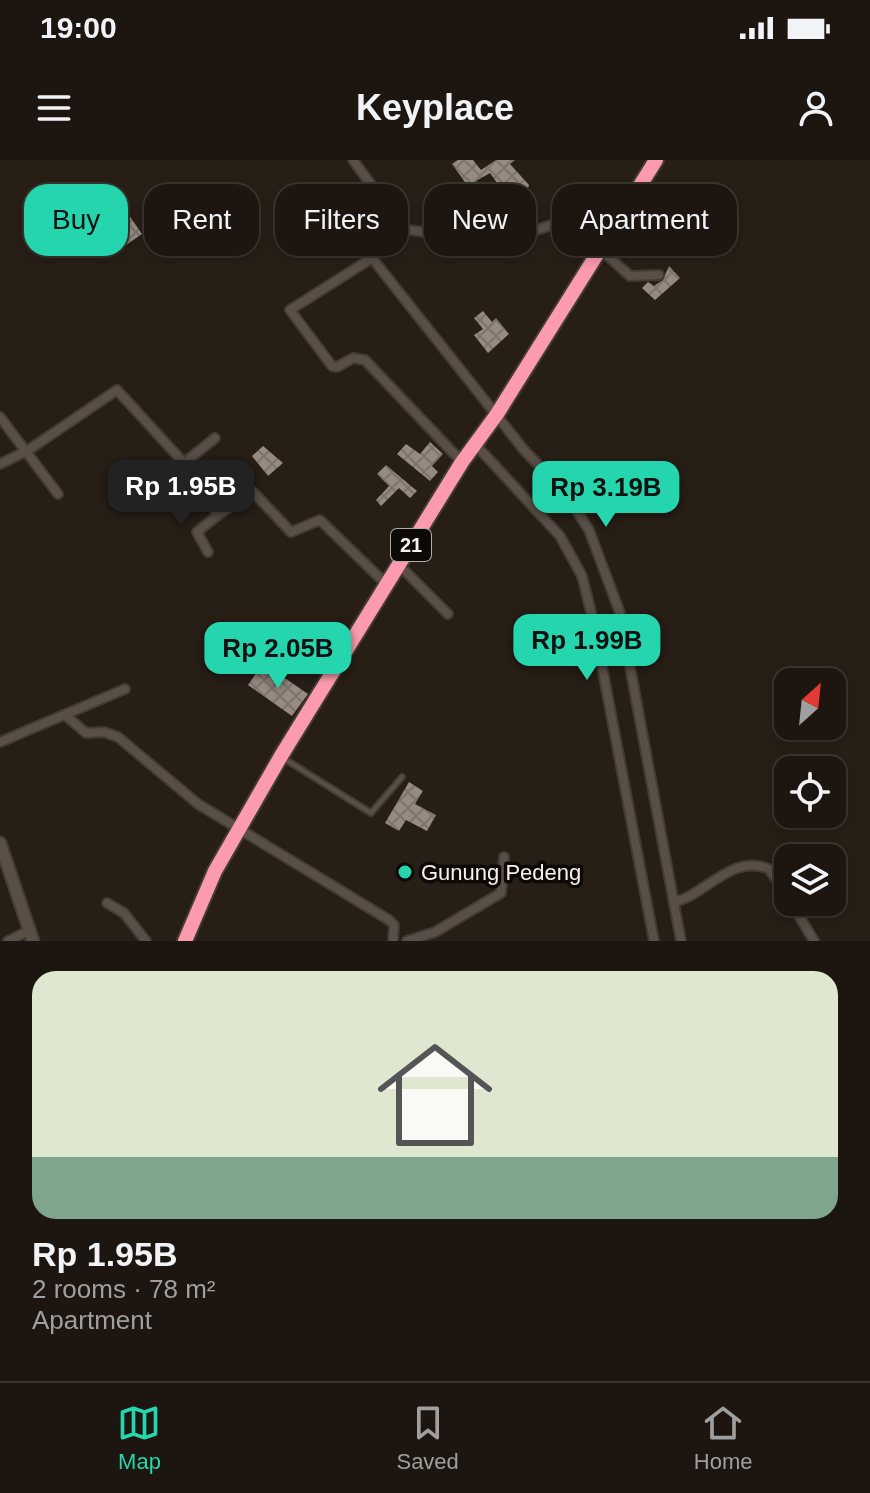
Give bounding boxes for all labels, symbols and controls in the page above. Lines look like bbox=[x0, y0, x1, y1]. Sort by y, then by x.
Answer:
text: 19:00 bbox=[40, 11, 117, 44]
icon: menu bbox=[32, 86, 76, 130]
icon: person bbox=[794, 86, 838, 130]
text: Keyplace bbox=[356, 87, 514, 128]
chip: Buy bbox=[24, 184, 128, 256]
chip: Rent bbox=[144, 184, 259, 256]
chip: Filters bbox=[275, 184, 408, 256]
chip: New bbox=[424, 184, 536, 256]
chip: Apartment bbox=[552, 184, 737, 256]
pin: Rp 1.95B bbox=[98, 460, 264, 528]
pin: Rp 3.19B bbox=[523, 461, 689, 529]
text: Rp 1.95B bbox=[125, 471, 237, 501]
text: Rp 3.19B bbox=[550, 472, 662, 502]
road number: 21 bbox=[391, 529, 431, 561]
pin: Rp 1.99B bbox=[504, 614, 670, 682]
pin: Rp 2.05B bbox=[195, 622, 361, 690]
text: Rp 1.99B bbox=[531, 625, 643, 655]
text: Rp 2.05B bbox=[222, 633, 334, 663]
north arrow bbox=[774, 668, 846, 740]
map controls bbox=[774, 668, 846, 916]
button: locate bbox=[774, 756, 846, 828]
button: layers bbox=[774, 844, 846, 916]
place label: Gunung Pedeng bbox=[421, 860, 581, 885]
marker: Gunung Pedeng bbox=[396, 863, 414, 881]
icon: home bbox=[363, 1023, 507, 1167]
text: Rp 1.95B bbox=[32, 1235, 178, 1273]
text: 2 rooms · 78 m² bbox=[32, 1274, 216, 1304]
text: Apartment bbox=[32, 1305, 152, 1335]
tab: Map bbox=[117, 1401, 161, 1475]
tab: Saved bbox=[396, 1401, 459, 1475]
tab: Home bbox=[694, 1401, 753, 1475]

